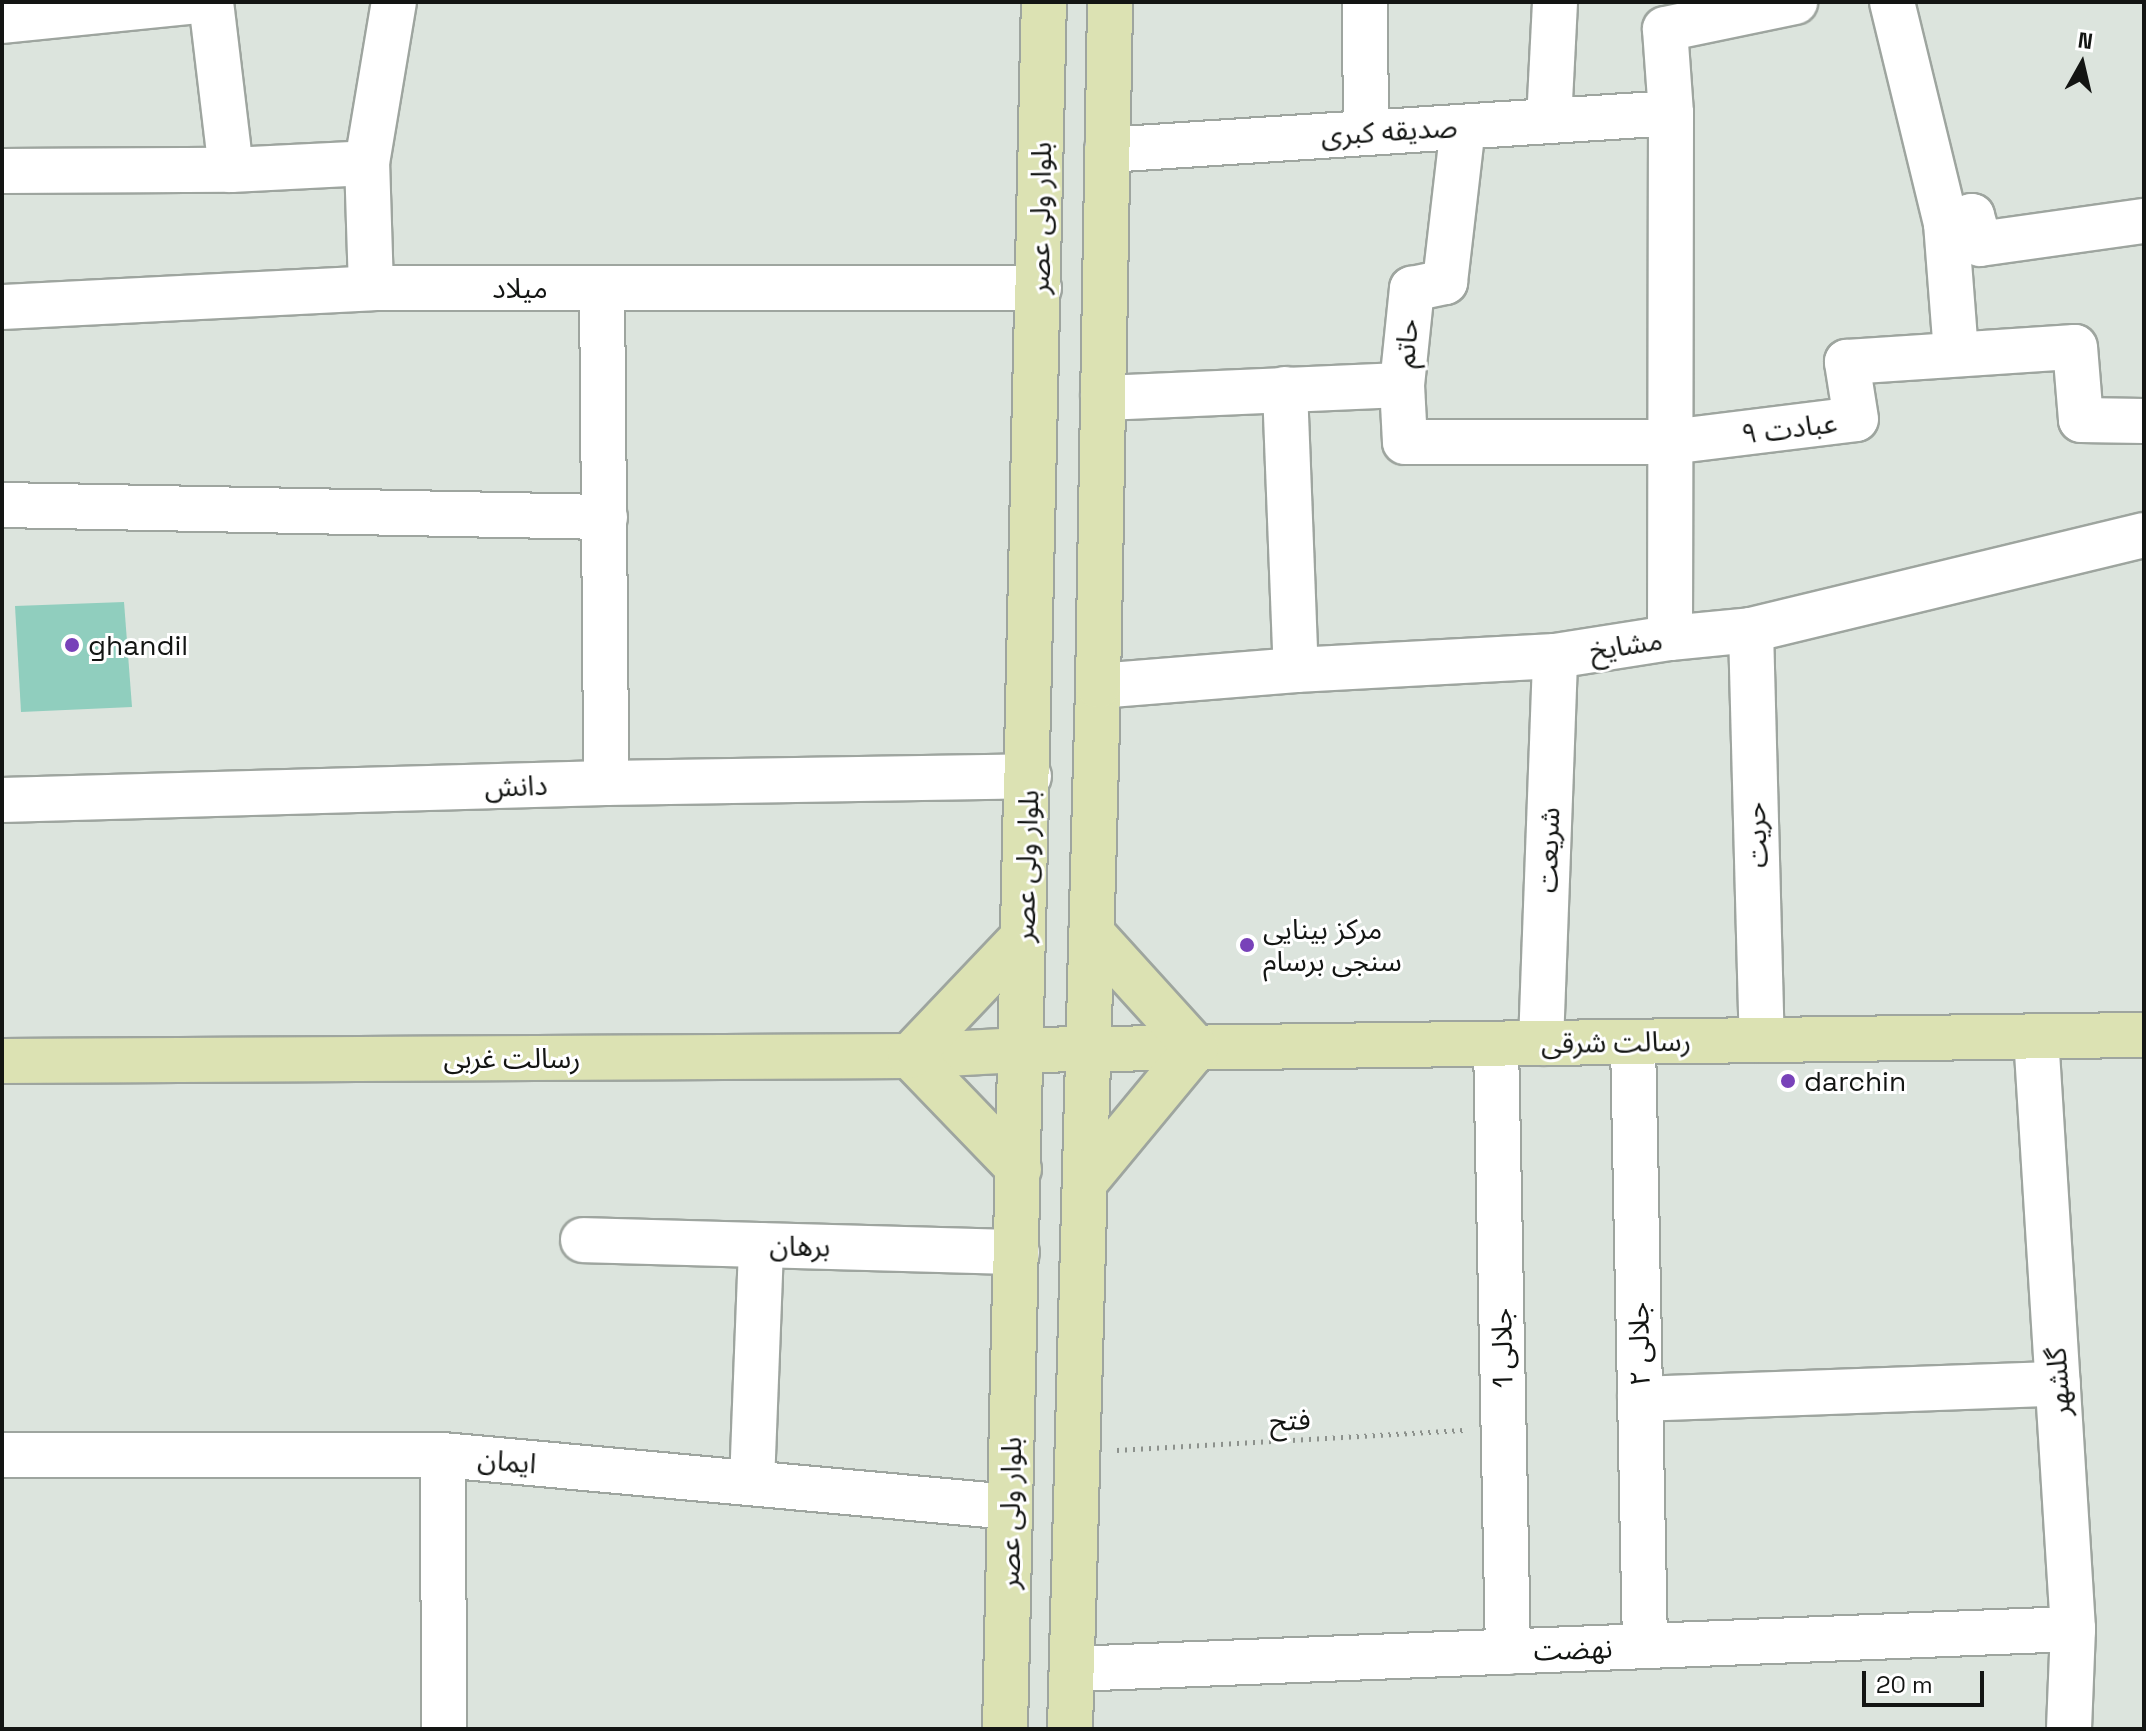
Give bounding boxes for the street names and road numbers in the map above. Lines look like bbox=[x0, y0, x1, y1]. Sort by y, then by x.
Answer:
street label: صدیقه کبری bbox=[1320, 109, 1458, 153]
street label: بلوار ولی عصر bbox=[1022, 141, 1058, 295]
street label: میلاد bbox=[492, 271, 548, 305]
street label: حاتم bbox=[1387, 317, 1425, 369]
street label: عبادت ۹ bbox=[1739, 405, 1839, 451]
street label: مشایخ bbox=[1587, 623, 1665, 667]
street label: دانش bbox=[484, 768, 548, 804]
street label: بلوار ولی عصر bbox=[1007, 789, 1045, 943]
street label: حریت bbox=[1738, 802, 1774, 868]
street label: شریعت bbox=[1530, 807, 1566, 893]
street label: رسالت شرقی bbox=[1541, 1024, 1691, 1060]
street label: رسالت غربی bbox=[443, 1041, 581, 1075]
street label: برهان bbox=[769, 1229, 831, 1263]
street label: جلالی ۲ bbox=[1621, 1302, 1657, 1386]
street label: جلالی 1 bbox=[1485, 1308, 1519, 1388]
street label: گلشهر bbox=[2039, 1346, 2077, 1418]
street label: فتح bbox=[1269, 1402, 1311, 1438]
street label: بلوار ولی عصر bbox=[992, 1436, 1028, 1590]
street label: ایمان bbox=[476, 1442, 538, 1480]
street label: نهضت bbox=[1533, 1631, 1613, 1667]

